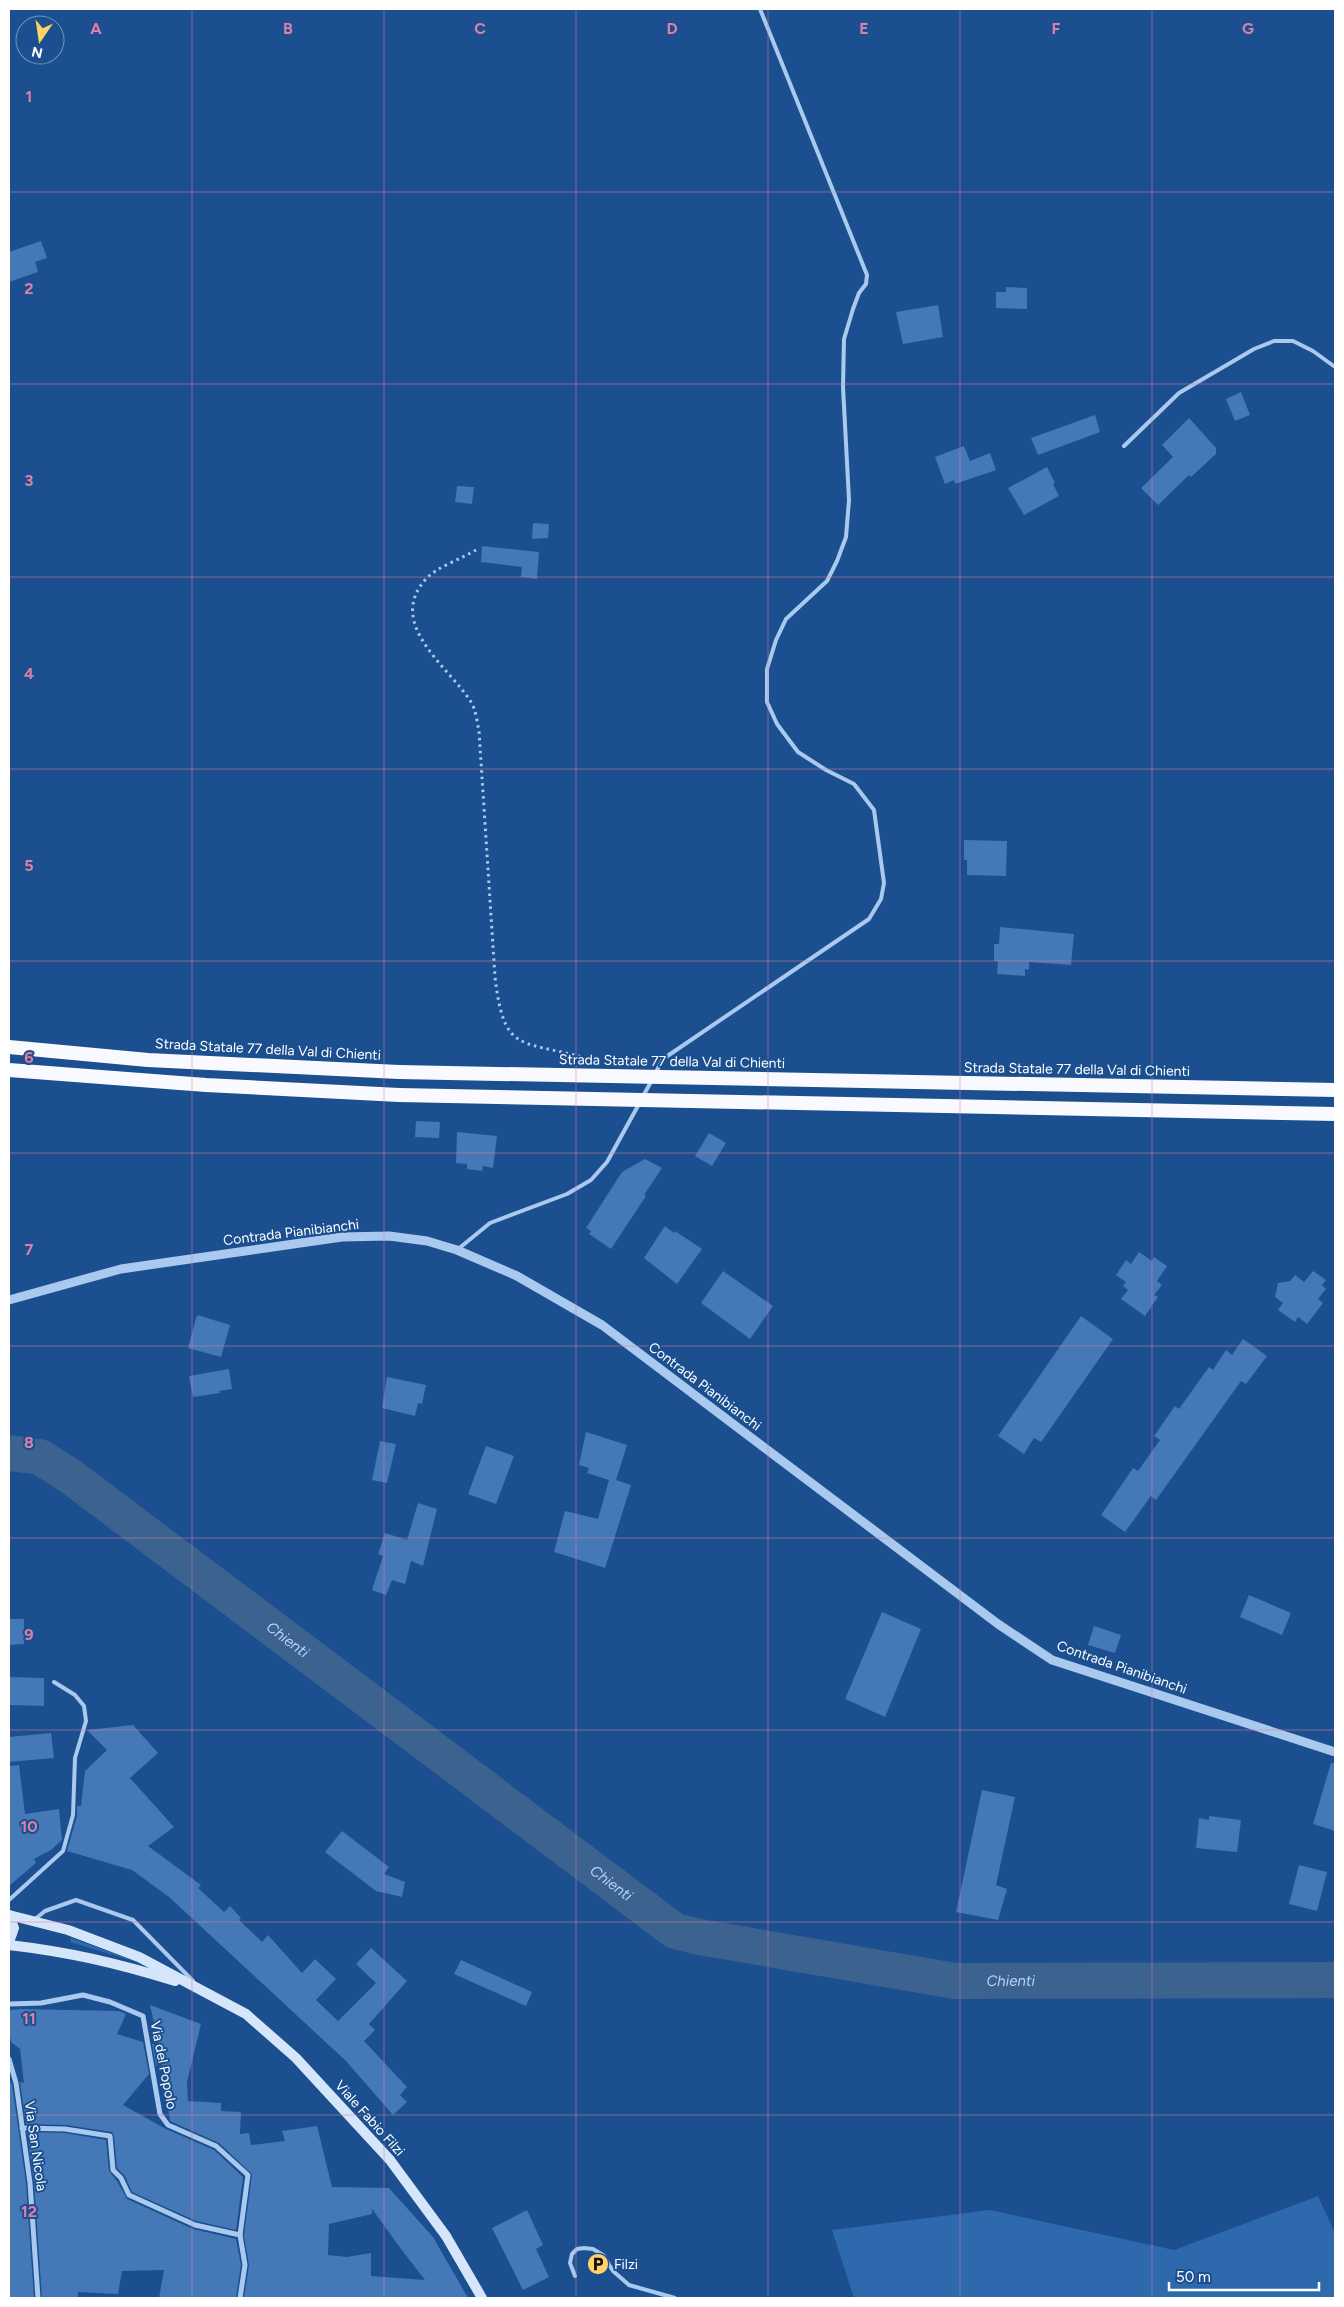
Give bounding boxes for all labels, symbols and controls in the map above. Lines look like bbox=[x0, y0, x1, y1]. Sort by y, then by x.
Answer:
north arrow bbox=[15, 15, 65, 65]
text: A bbox=[90, 19, 102, 38]
text: B bbox=[283, 19, 293, 38]
text: C bbox=[474, 19, 486, 38]
text: D bbox=[666, 19, 678, 38]
text: E bbox=[859, 19, 869, 38]
text: F bbox=[1052, 19, 1061, 38]
text: G bbox=[1242, 19, 1254, 38]
text: N bbox=[30, 43, 44, 62]
text: 1 bbox=[26, 87, 32, 106]
text: 2 bbox=[24, 279, 34, 298]
text: 3 bbox=[25, 471, 34, 490]
text: 4 bbox=[24, 664, 34, 683]
text: 5 bbox=[24, 856, 34, 875]
street label: Strada Statale 77 della Val di Chienti bbox=[155, 1035, 381, 1064]
text: 6 bbox=[24, 1048, 34, 1067]
street label: Strada Statale 77 della Val di Chienti bbox=[559, 1051, 785, 1072]
street label: Strada Statale 77 della Val di Chienti bbox=[964, 1059, 1190, 1080]
street label: Contrada Pianibianchi bbox=[222, 1216, 360, 1249]
text: 7 bbox=[25, 1240, 34, 1259]
street label: Contrada Pianibianchi bbox=[645, 1339, 764, 1434]
text: 8 bbox=[24, 1433, 34, 1452]
water label: Chienti bbox=[263, 1618, 313, 1662]
text: 9 bbox=[24, 1625, 34, 1644]
street label: Contrada Pianibianchi bbox=[1054, 1637, 1189, 1698]
text: 10 bbox=[20, 1817, 38, 1836]
water label: Chienti bbox=[586, 1861, 636, 1905]
water label: Chienti bbox=[986, 1972, 1036, 1990]
text: 11 bbox=[22, 2009, 36, 2028]
street label: Via del Popolo bbox=[147, 2019, 180, 2111]
street label: Viale Fabio Filzi bbox=[331, 2077, 408, 2160]
street label: Via San Nicola bbox=[21, 2100, 50, 2192]
text: 12 bbox=[21, 2202, 37, 2221]
parking icon: Filzi bbox=[586, 2252, 610, 2276]
place label: Filzi bbox=[614, 2256, 638, 2273]
scale bar bbox=[1169, 2260, 1319, 2292]
text: 50 m bbox=[1176, 2268, 1211, 2286]

